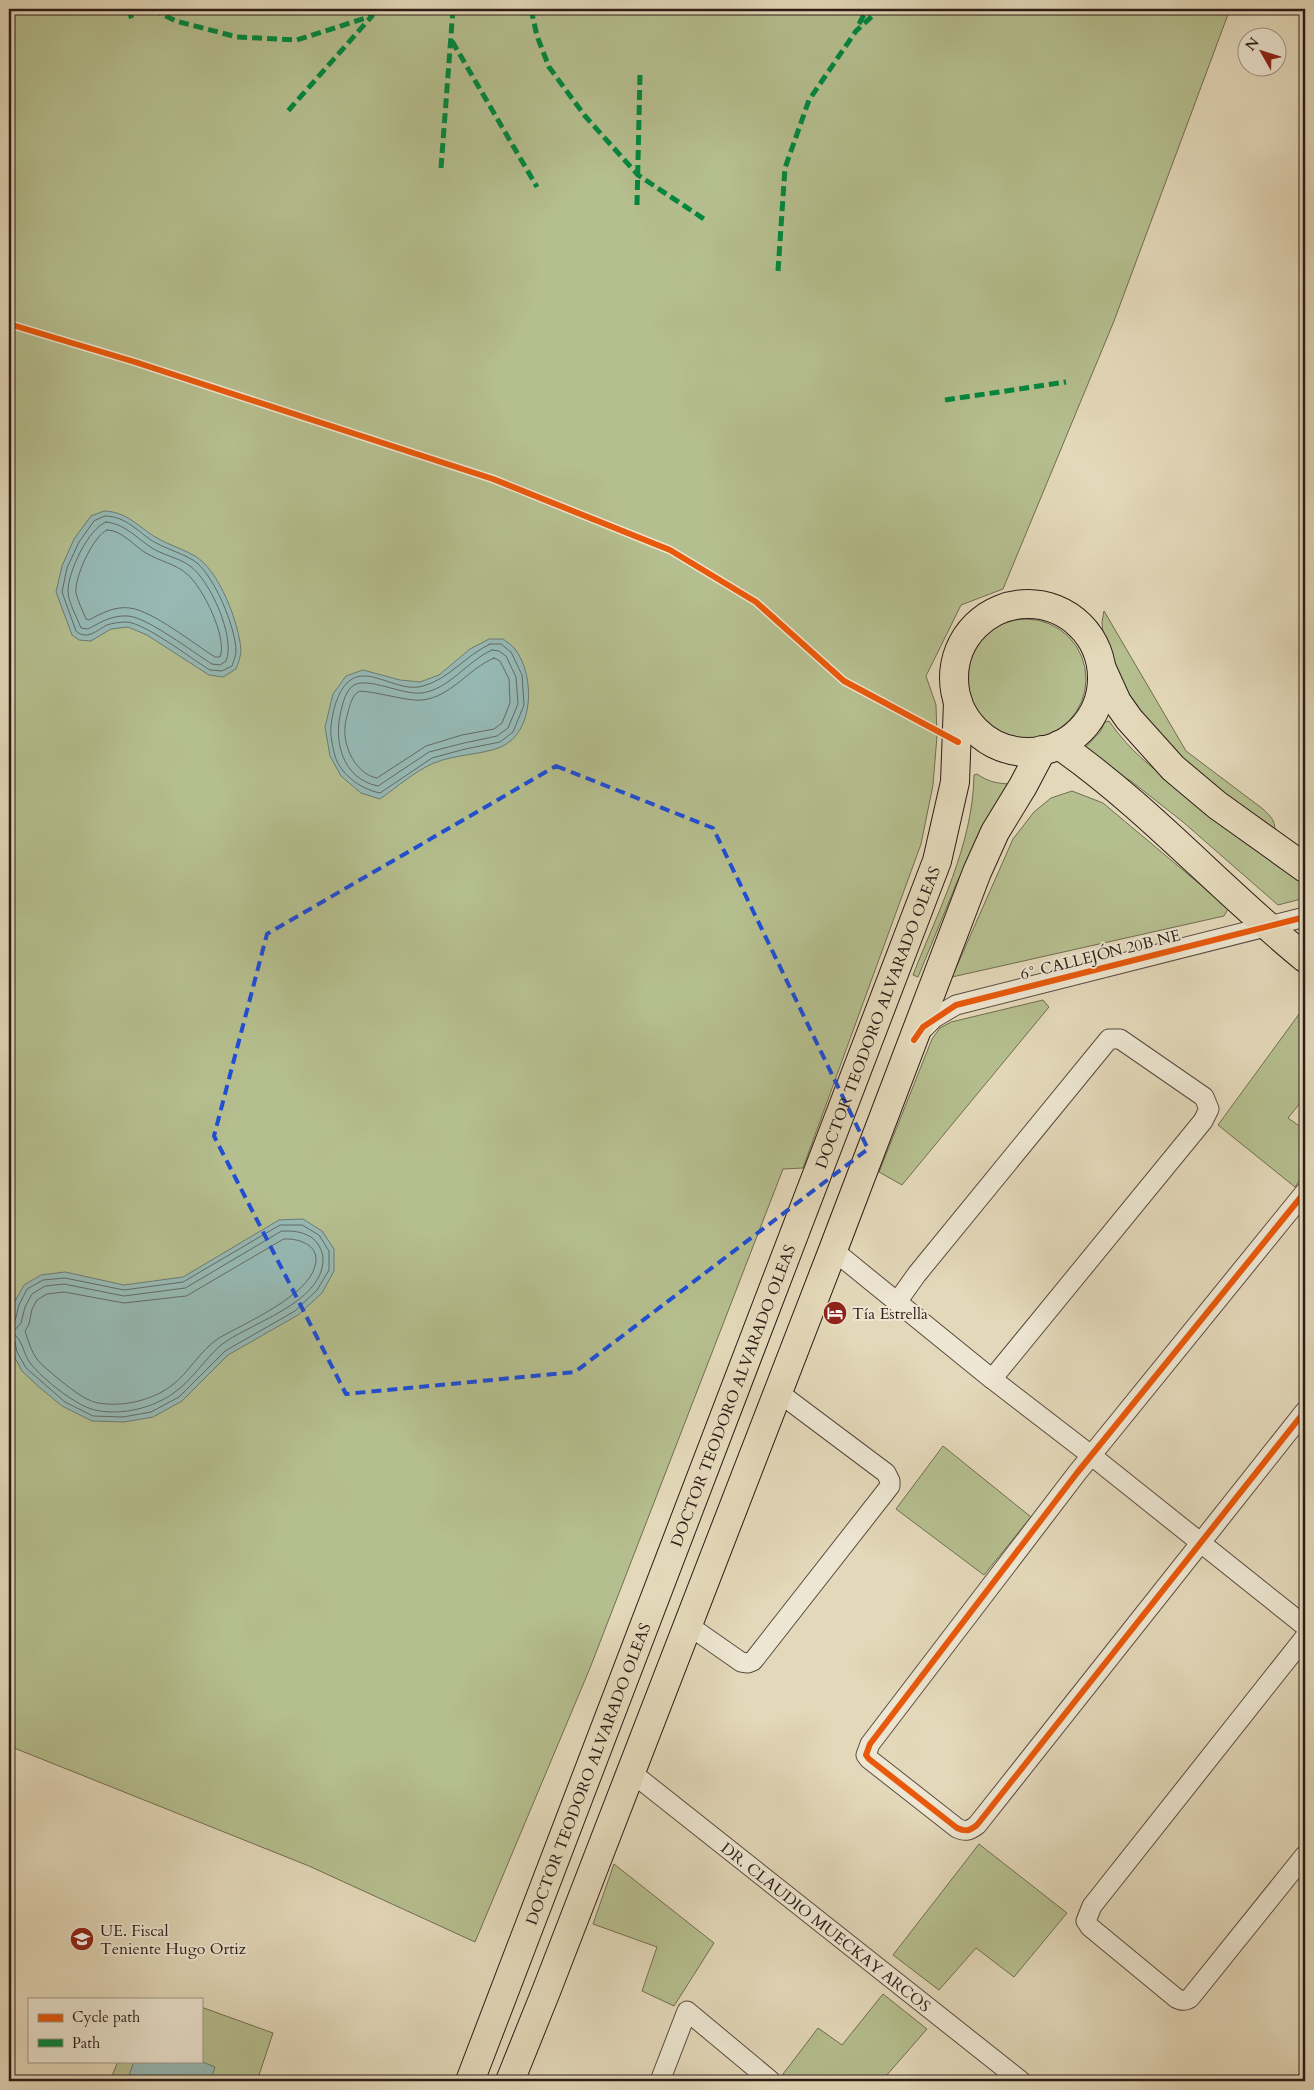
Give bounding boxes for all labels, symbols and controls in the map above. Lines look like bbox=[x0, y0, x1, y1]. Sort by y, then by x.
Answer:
north arrow bbox=[1236, 28, 1286, 78]
text: N bbox=[1241, 33, 1263, 55]
street label: DOCTOR TEODORO ALVARADO OLEAS bbox=[810, 863, 946, 1172]
street label: 6° CALLEJÓN 20B NE bbox=[1018, 924, 1183, 986]
street label: DOCTOR TEODORO ALVARADO OLEAS bbox=[665, 1242, 801, 1550]
hotel icon: Tía Estrella bbox=[822, 1300, 848, 1326]
place label: Tía Estrella bbox=[852, 1303, 928, 1325]
street label: DOCTOR TEODORO ALVARADO OLEAS bbox=[521, 1620, 656, 1928]
street label: DR. CLAUDIO MUECKAY ARCOS bbox=[716, 1838, 935, 2017]
place label: UE. Fiscal Teniente Hugo Ortiz bbox=[100, 1920, 246, 1960]
school or university icon: UE. Fiscal Teniente Hugo Ortiz bbox=[69, 1926, 95, 1952]
legend bbox=[28, 1998, 202, 2062]
text: Cycle path bbox=[72, 2007, 141, 2027]
text: Path bbox=[72, 2033, 101, 2053]

